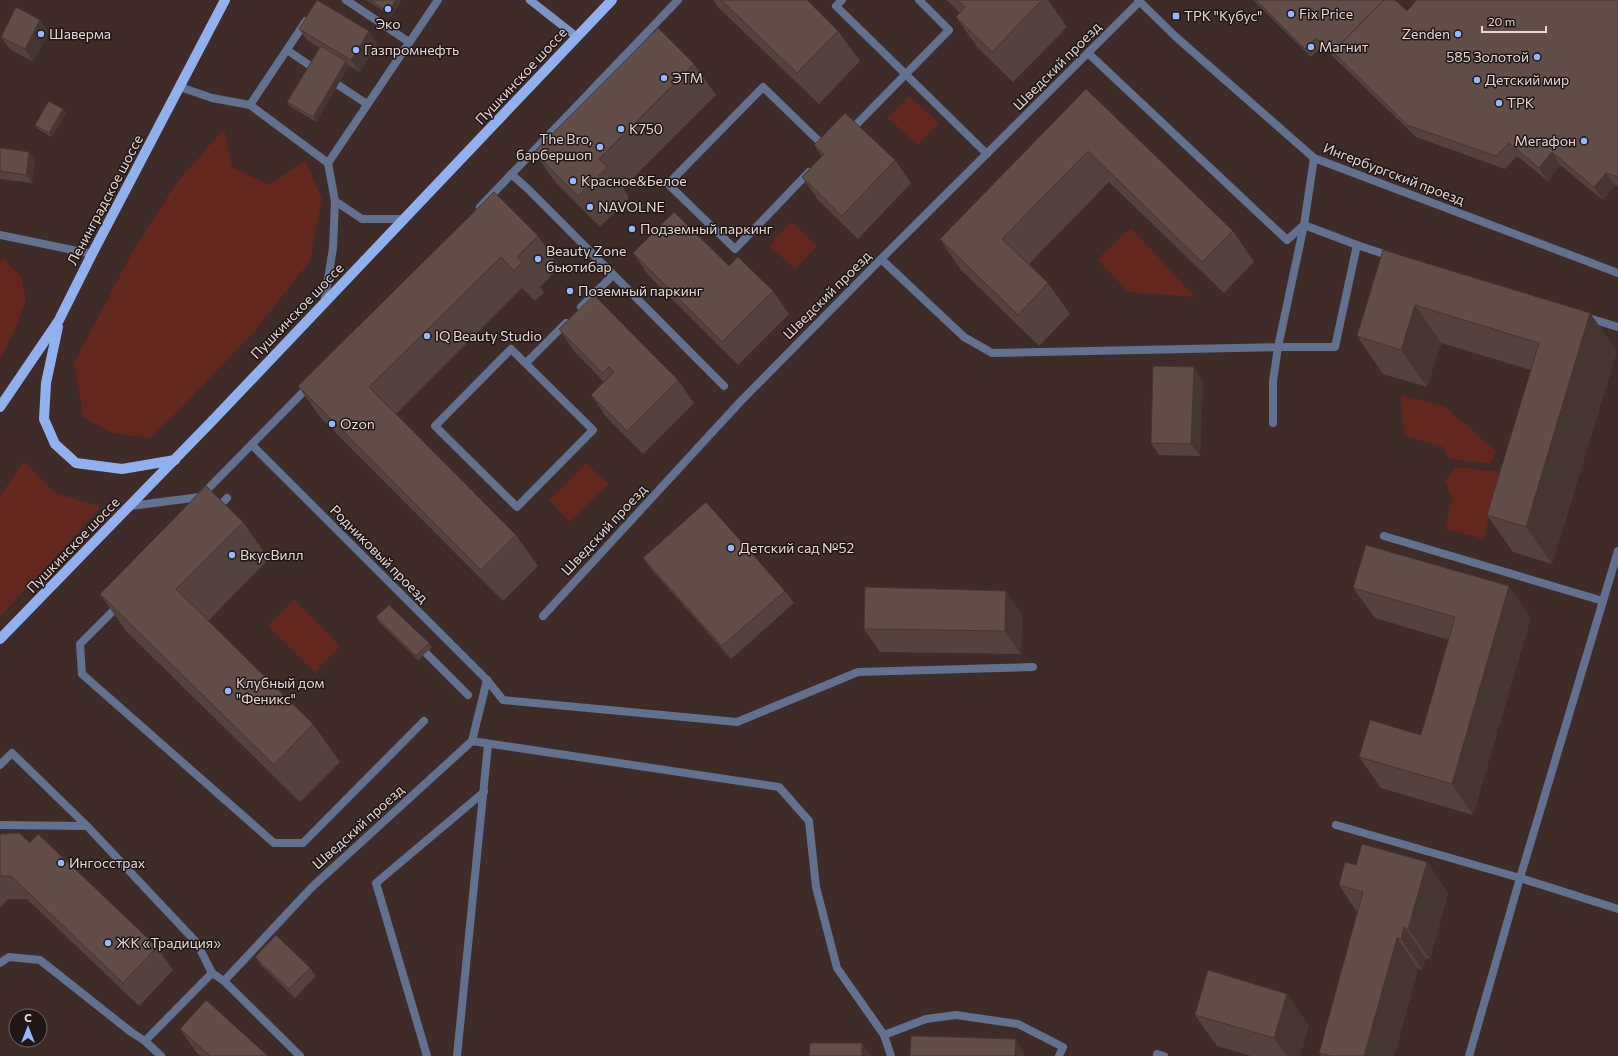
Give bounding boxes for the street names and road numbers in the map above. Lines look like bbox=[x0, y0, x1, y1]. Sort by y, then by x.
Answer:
street label: Шведский проезд bbox=[1009, 18, 1104, 113]
street label: Пушкинское шоссе bbox=[471, 24, 570, 128]
street label: Ленинградское шоссе bbox=[63, 132, 146, 268]
street label: Ингербургский проезд bbox=[1321, 139, 1467, 208]
street label: Шведский проезд bbox=[779, 247, 874, 342]
street label: Пушкинское шоссе bbox=[247, 259, 347, 362]
street label: Шведский проезд bbox=[557, 481, 650, 578]
street label: Пушкинское шоссе bbox=[23, 493, 123, 596]
street label: Родниковый проезд bbox=[327, 501, 432, 606]
street label: Шведский проезд bbox=[308, 781, 407, 872]

